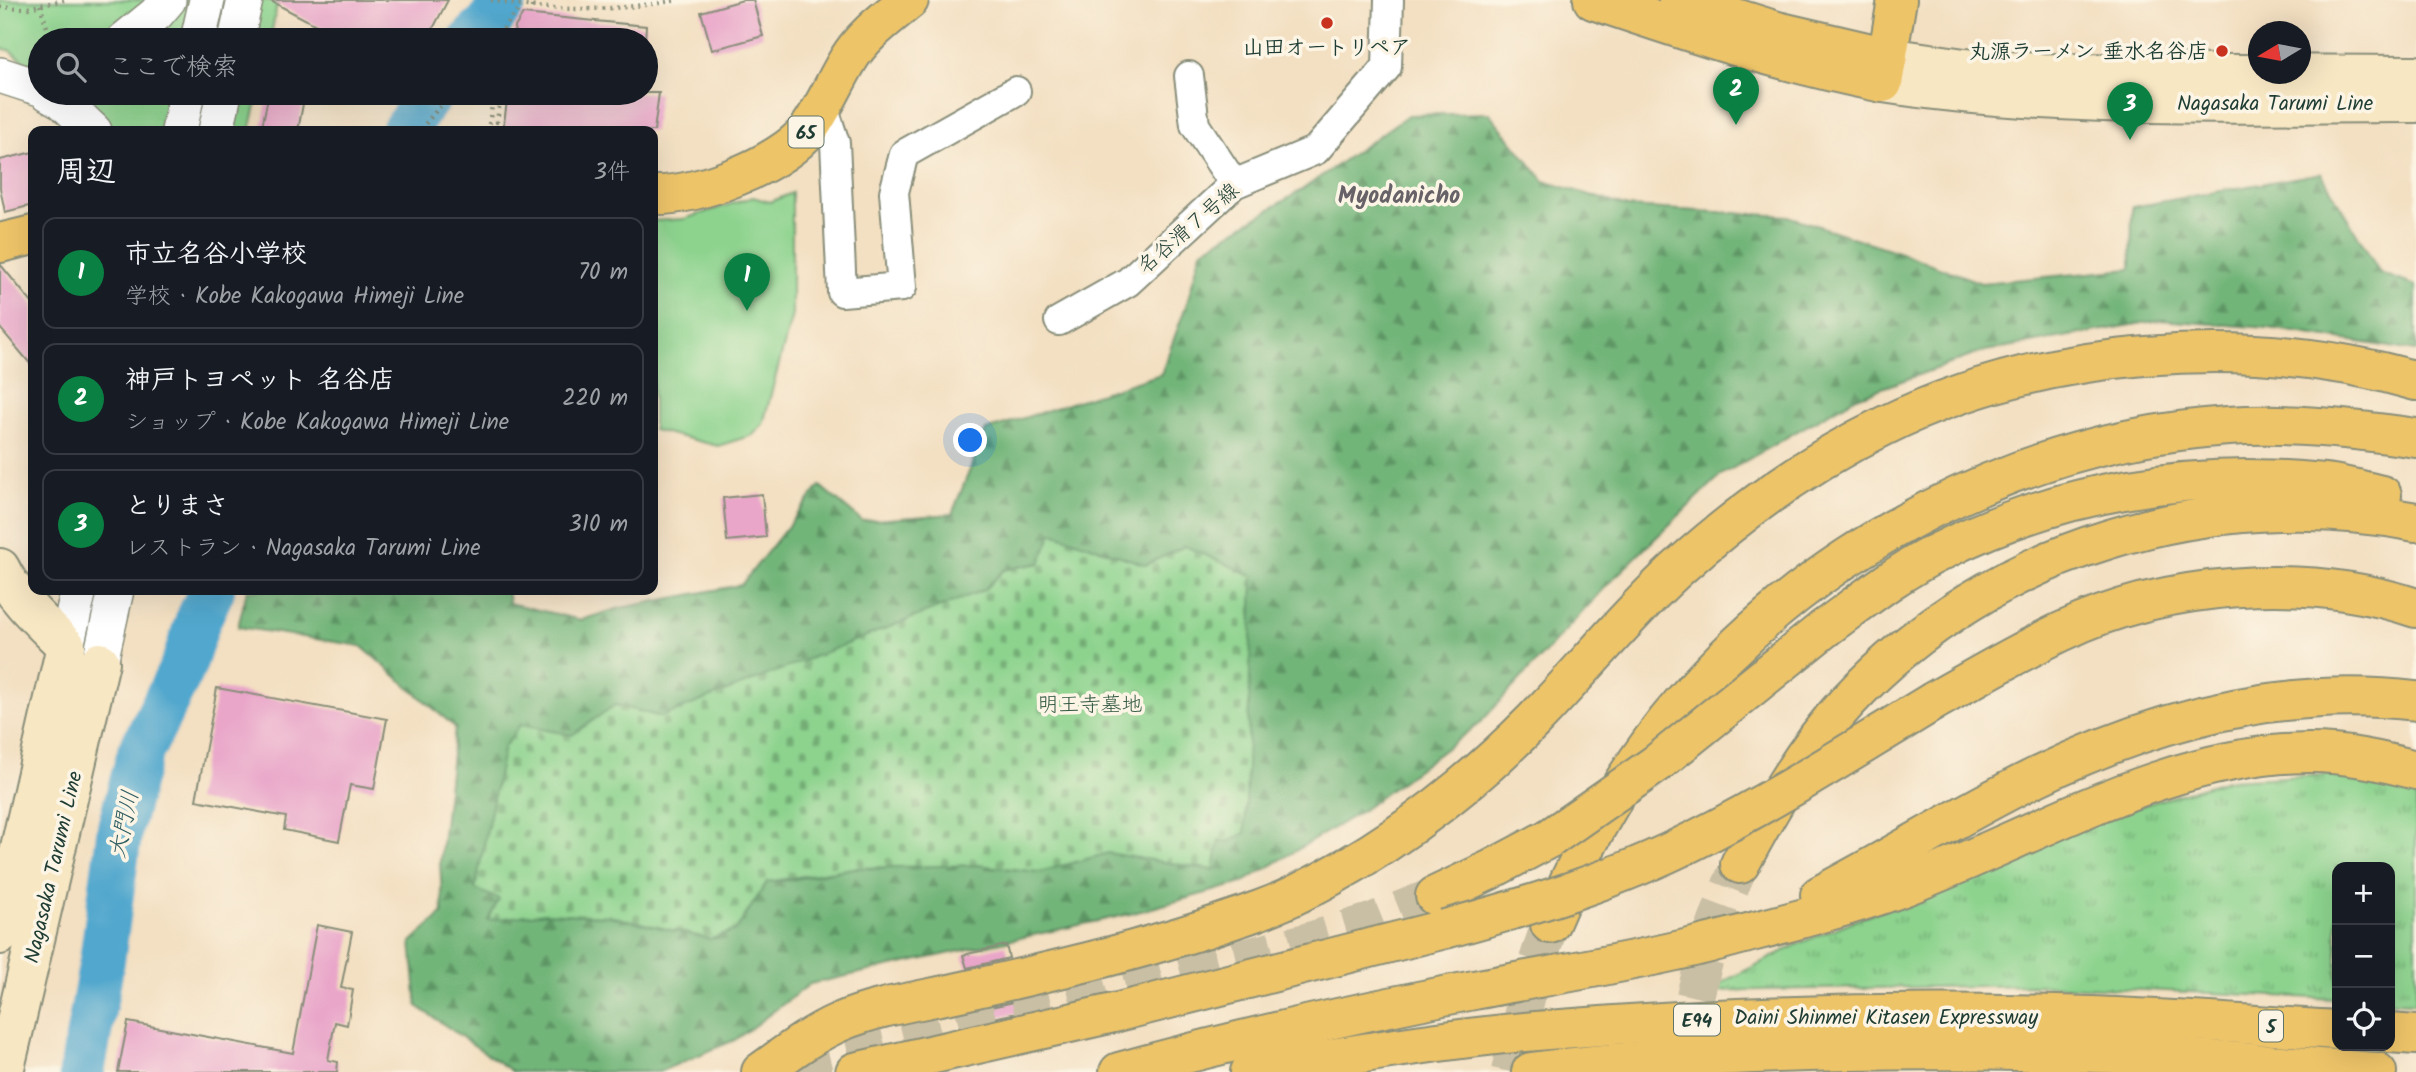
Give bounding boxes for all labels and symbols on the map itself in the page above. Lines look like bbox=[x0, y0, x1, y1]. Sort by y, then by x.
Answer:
marker: 山田オートリペア bbox=[1319, 15, 1335, 31]
north arrow bbox=[2248, 21, 2311, 84]
place label: 山田オートリペア bbox=[1243, 32, 1411, 65]
place label: 丸源ラーメン 垂水名谷店 bbox=[1969, 36, 2208, 69]
marker: 丸源ラーメン 垂水名谷店 bbox=[2214, 43, 2230, 59]
pin: 2 bbox=[1713, 67, 1759, 125]
pin: 3 bbox=[2107, 82, 2153, 140]
street label: Nagasaka Tarumi Line bbox=[2177, 88, 2374, 121]
road number: 65 bbox=[788, 116, 824, 148]
street label: 名谷滑７号線 bbox=[1131, 175, 1247, 283]
district label: Myodanicho bbox=[1338, 177, 1460, 216]
pin: 1 bbox=[724, 253, 770, 311]
your location bbox=[953, 423, 987, 457]
park label: 明王寺墓地 bbox=[1038, 689, 1143, 722]
street label: Nagasaka Tarumi Line bbox=[16, 768, 93, 967]
water label: 大門川 bbox=[100, 787, 150, 862]
street label: Daini Shinmei Kitasen Expressway bbox=[1734, 1002, 2038, 1035]
road number: E94 bbox=[1674, 1004, 1720, 1036]
road number: 5 bbox=[2259, 1010, 2283, 1042]

